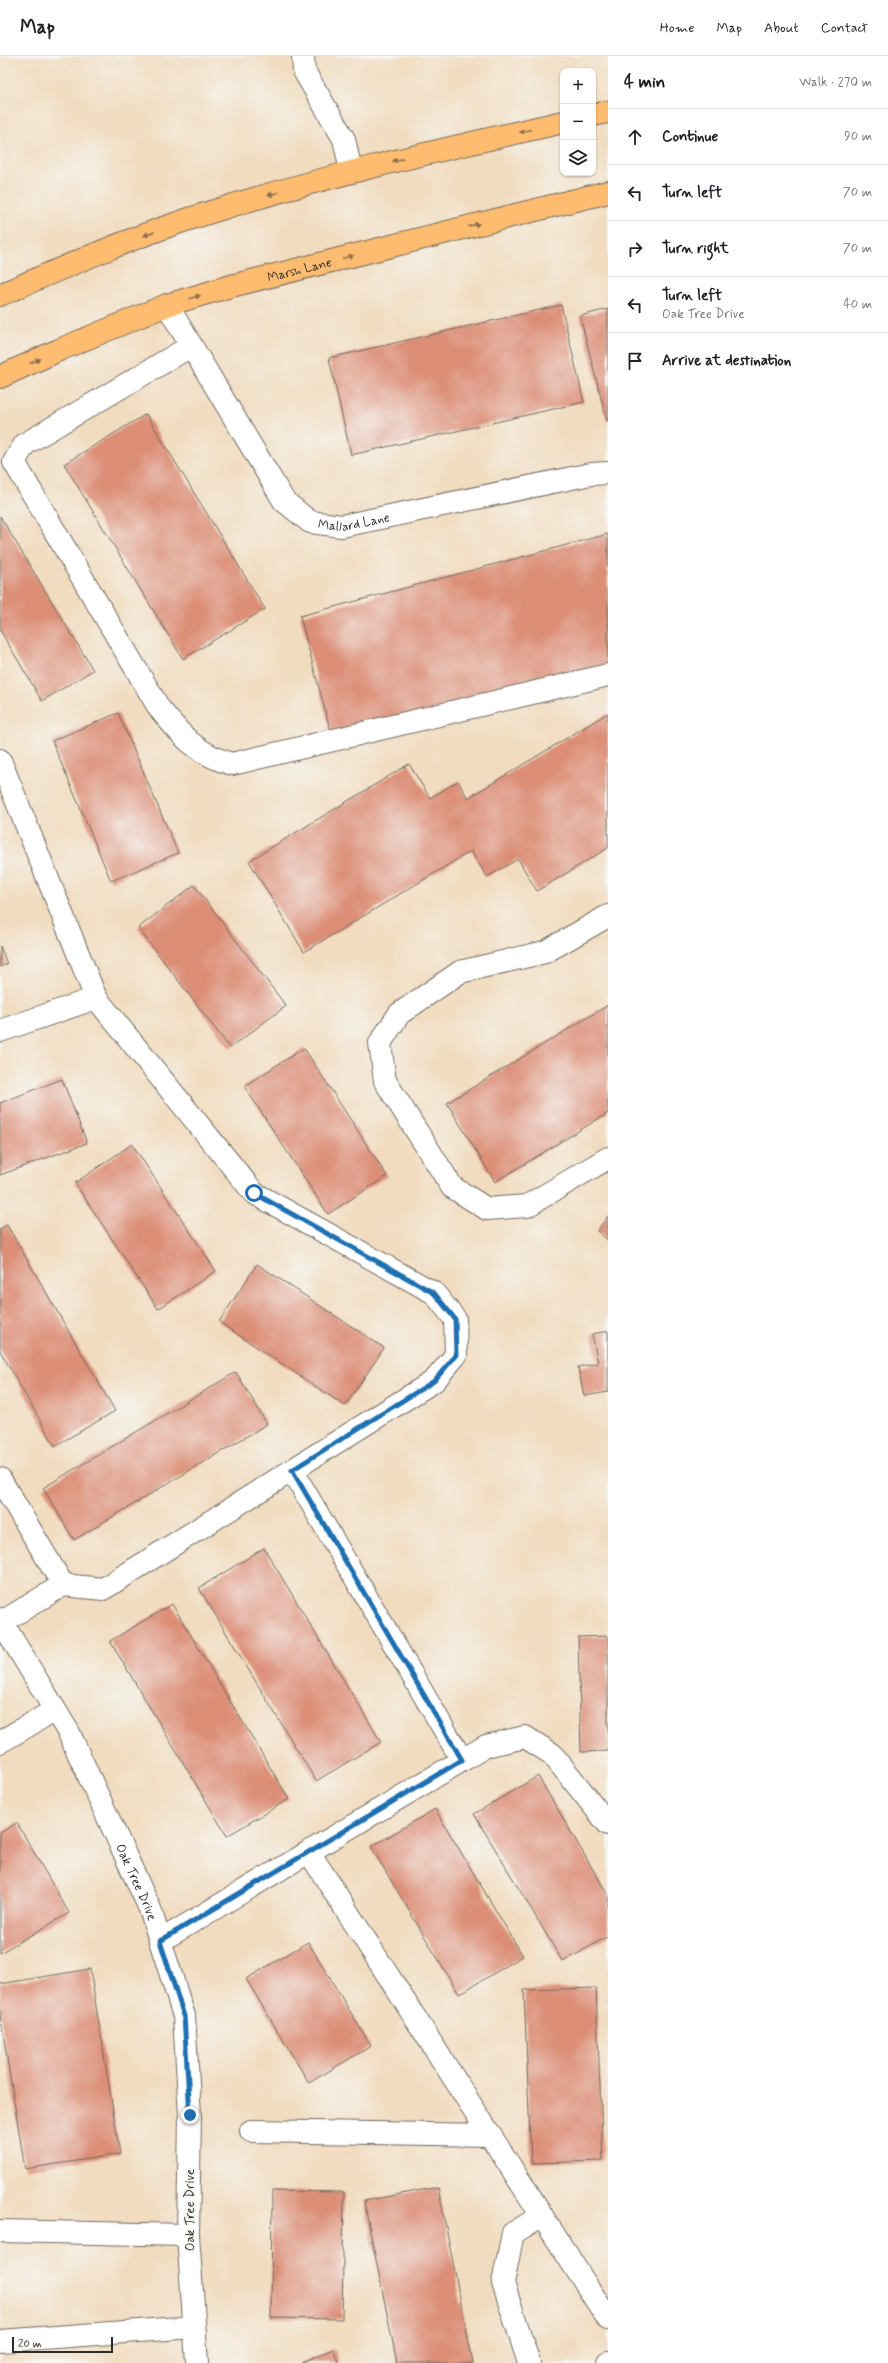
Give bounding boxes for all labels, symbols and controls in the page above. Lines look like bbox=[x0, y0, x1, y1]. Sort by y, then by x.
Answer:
text: Map bbox=[20, 15, 55, 40]
text: Home bbox=[660, 19, 694, 37]
text: Map bbox=[716, 19, 742, 37]
text: About bbox=[764, 19, 799, 37]
text: Contact bbox=[821, 19, 868, 37]
map controls bbox=[560, 68, 596, 176]
button: + bbox=[560, 68, 596, 104]
text: 4 min bbox=[624, 71, 665, 93]
text: Walk · 270 m bbox=[799, 74, 872, 91]
button: − bbox=[560, 104, 596, 140]
icon: ahead bbox=[624, 126, 646, 148]
text: Continue bbox=[662, 127, 718, 147]
one-way arrow bbox=[519, 128, 531, 134]
text: 90 m bbox=[844, 128, 872, 145]
button: layers bbox=[560, 140, 596, 176]
one-way arrow bbox=[392, 157, 404, 163]
icon: left bbox=[624, 182, 646, 204]
text: Turn left bbox=[662, 183, 722, 203]
text: 70 m bbox=[843, 184, 872, 201]
one-way arrow bbox=[266, 191, 278, 197]
one-way arrow bbox=[468, 222, 480, 228]
one-way arrow bbox=[143, 231, 155, 237]
icon: right bbox=[624, 238, 646, 260]
text: Turn right bbox=[662, 239, 729, 259]
text: 70 m bbox=[843, 240, 872, 257]
one-way arrow bbox=[341, 253, 354, 259]
street label: Marsh Lane bbox=[266, 254, 334, 287]
text: Turn left bbox=[662, 286, 722, 306]
one-way arrow bbox=[189, 294, 201, 300]
icon: left bbox=[624, 294, 646, 316]
text: 40 m bbox=[843, 296, 872, 313]
text: Oak Tree Drive bbox=[662, 306, 745, 323]
icon: arrive bbox=[624, 350, 646, 372]
text: Arrive at destination bbox=[662, 351, 791, 371]
one-way arrow bbox=[30, 358, 41, 364]
street label: Mallard Lane bbox=[317, 509, 391, 536]
route start bbox=[245, 1184, 263, 1202]
street label: Oak Tree Drive bbox=[111, 1841, 160, 1923]
route end bbox=[181, 2106, 199, 2124]
street label: Oak Tree Drive bbox=[182, 2169, 199, 2251]
scale bar bbox=[12, 2335, 113, 2354]
text: 20 m bbox=[18, 2337, 41, 2351]

